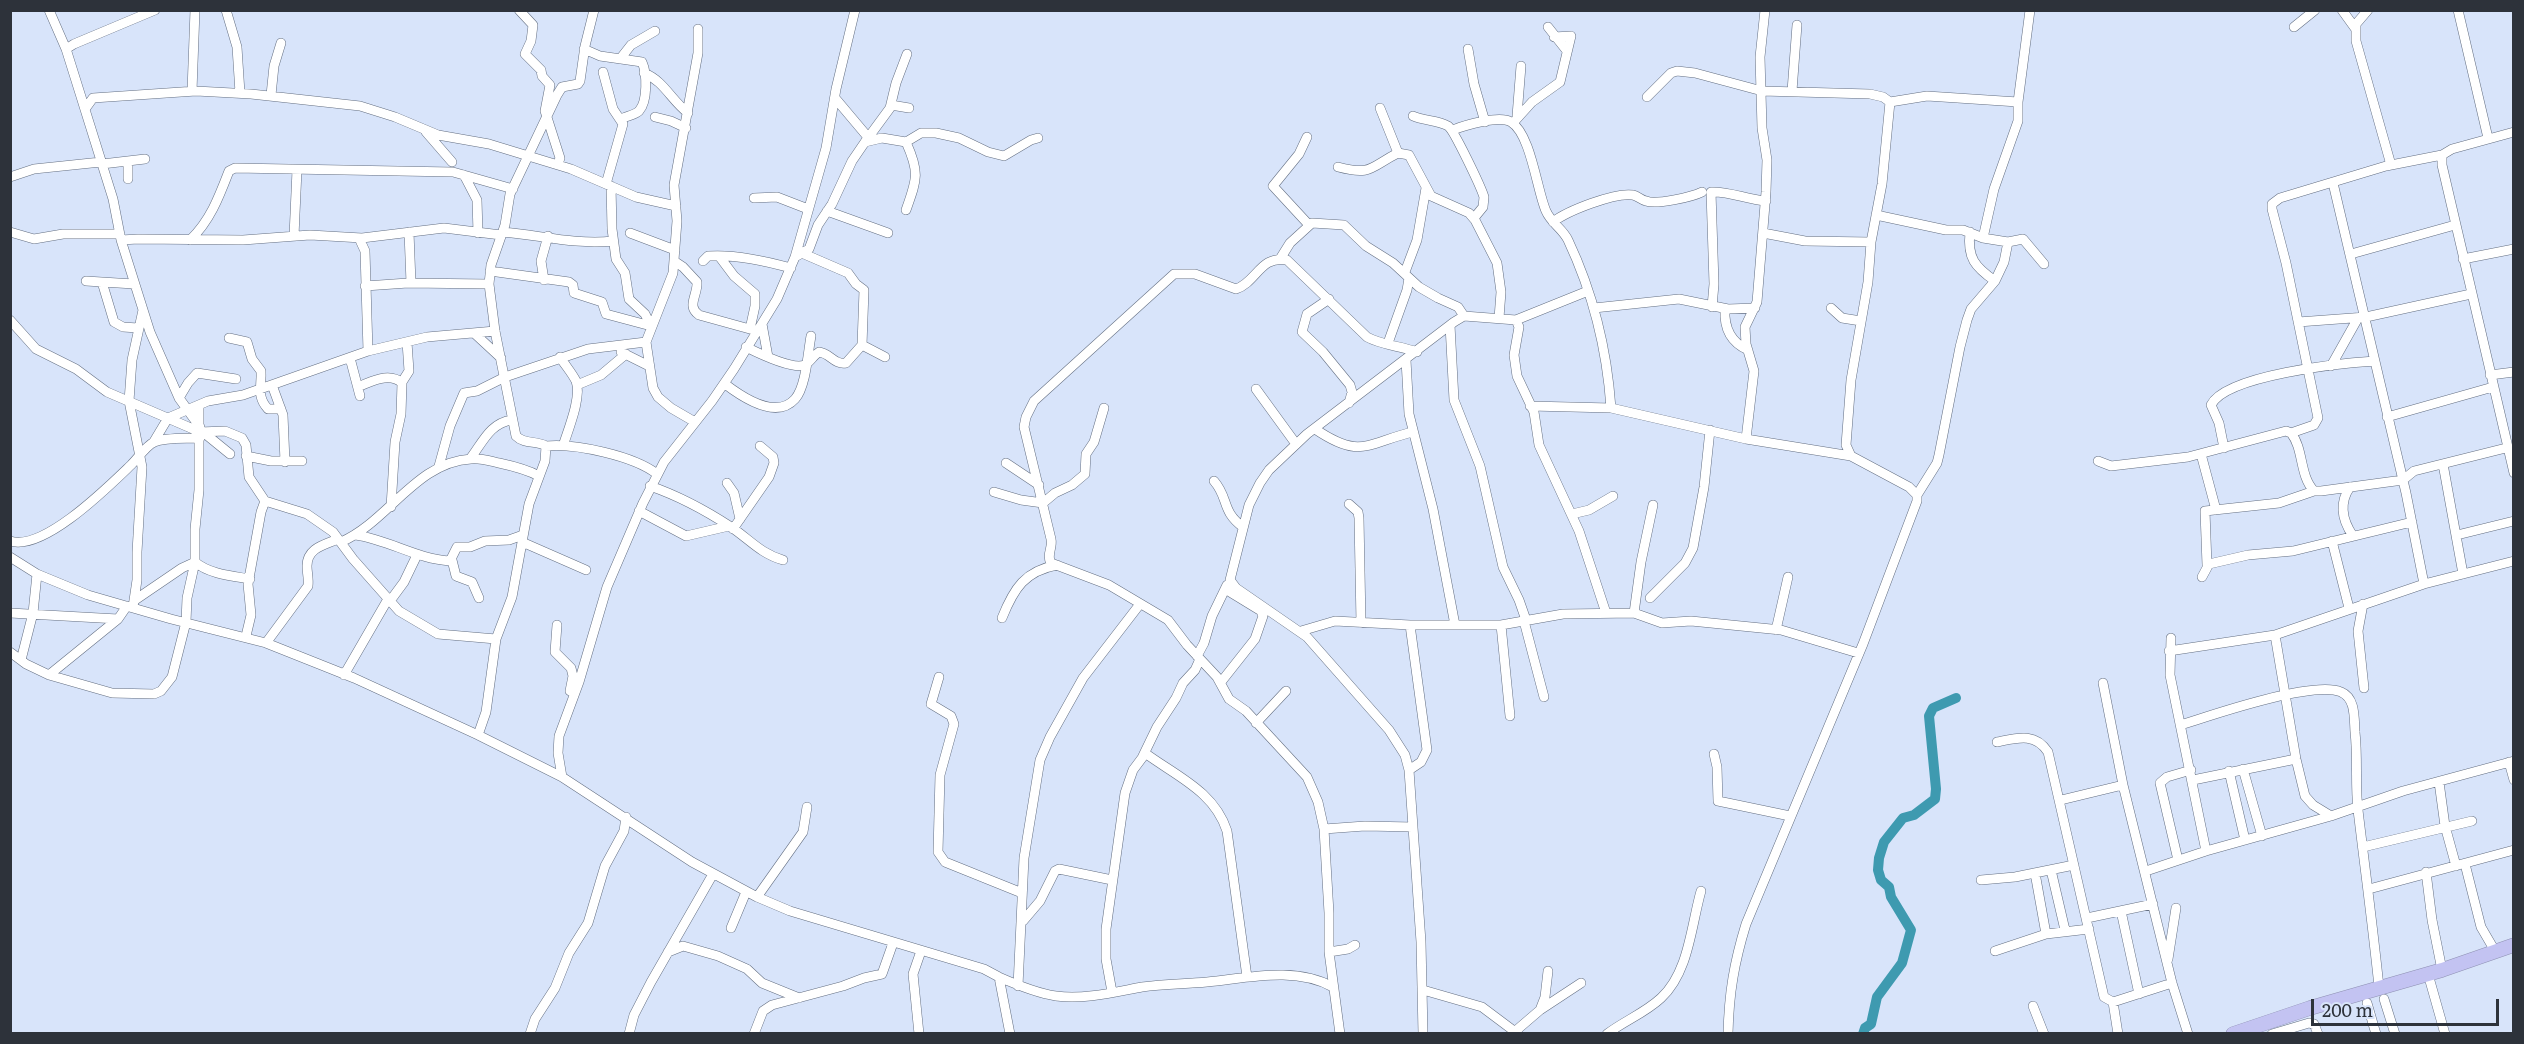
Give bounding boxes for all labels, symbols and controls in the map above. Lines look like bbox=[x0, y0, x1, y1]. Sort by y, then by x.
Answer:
scale bar bbox=[2314, 987, 2502, 1025]
text: 200 m bbox=[2322, 996, 2373, 1023]

